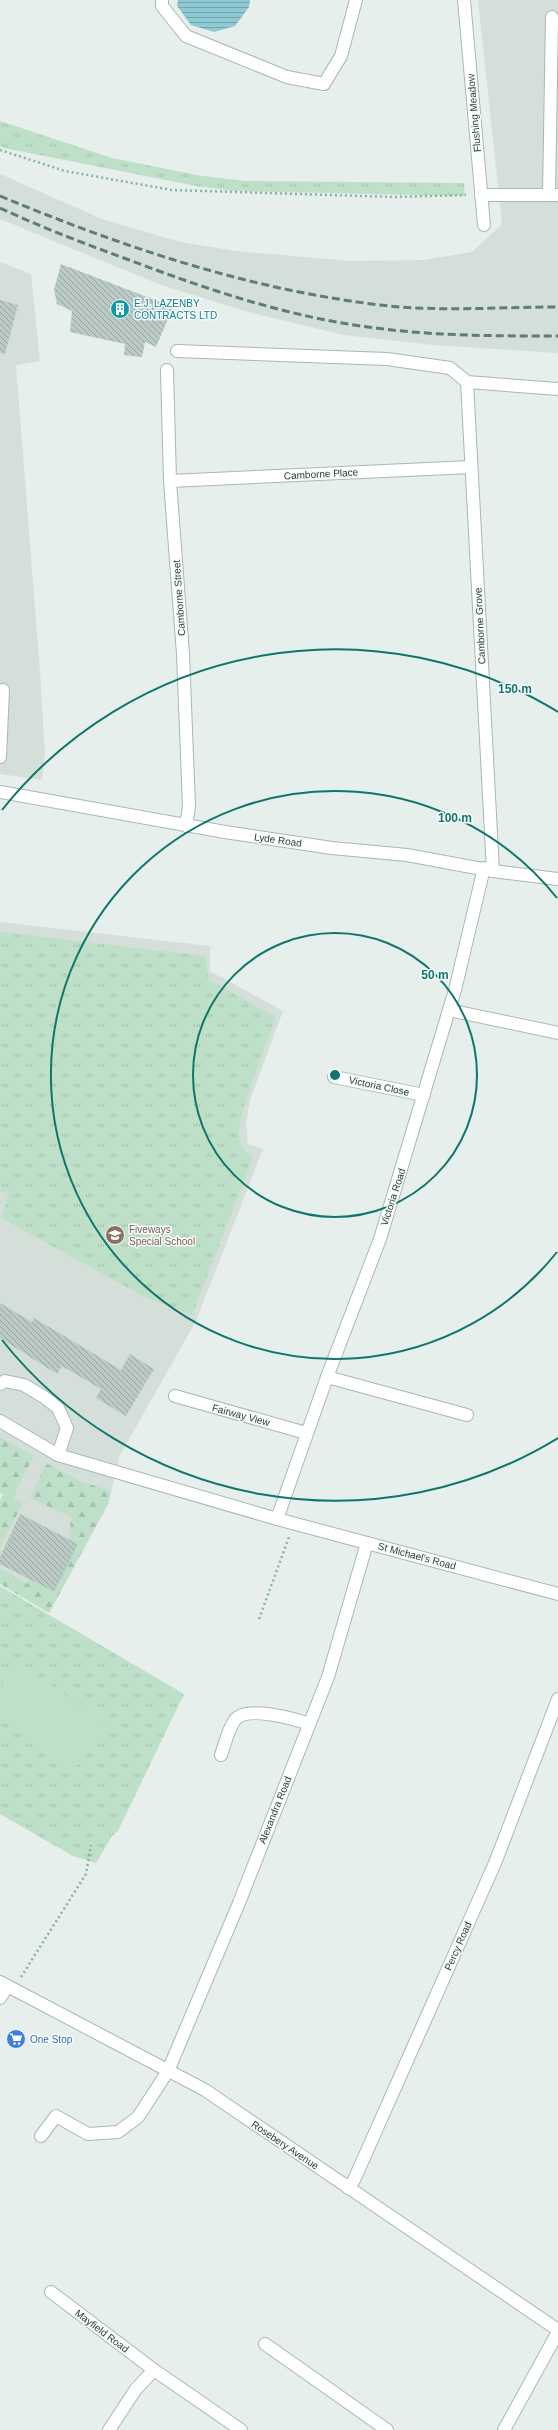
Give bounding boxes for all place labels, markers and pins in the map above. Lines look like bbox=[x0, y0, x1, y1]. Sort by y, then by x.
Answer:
building icon: E.J. LAZENBY CONTRACTS LTD bbox=[109, 298, 131, 320]
place label: E.J. LAZENBY CONTRACTS LTD bbox=[134, 298, 217, 321]
centre of rings bbox=[328, 1068, 342, 1082]
school or university icon: Fiveways Special School bbox=[104, 1224, 126, 1246]
place label: Fiveways Special School bbox=[129, 1224, 195, 1247]
supermarket icon: One Stop bbox=[5, 2028, 27, 2050]
place label: One Stop bbox=[30, 2034, 73, 2045]

